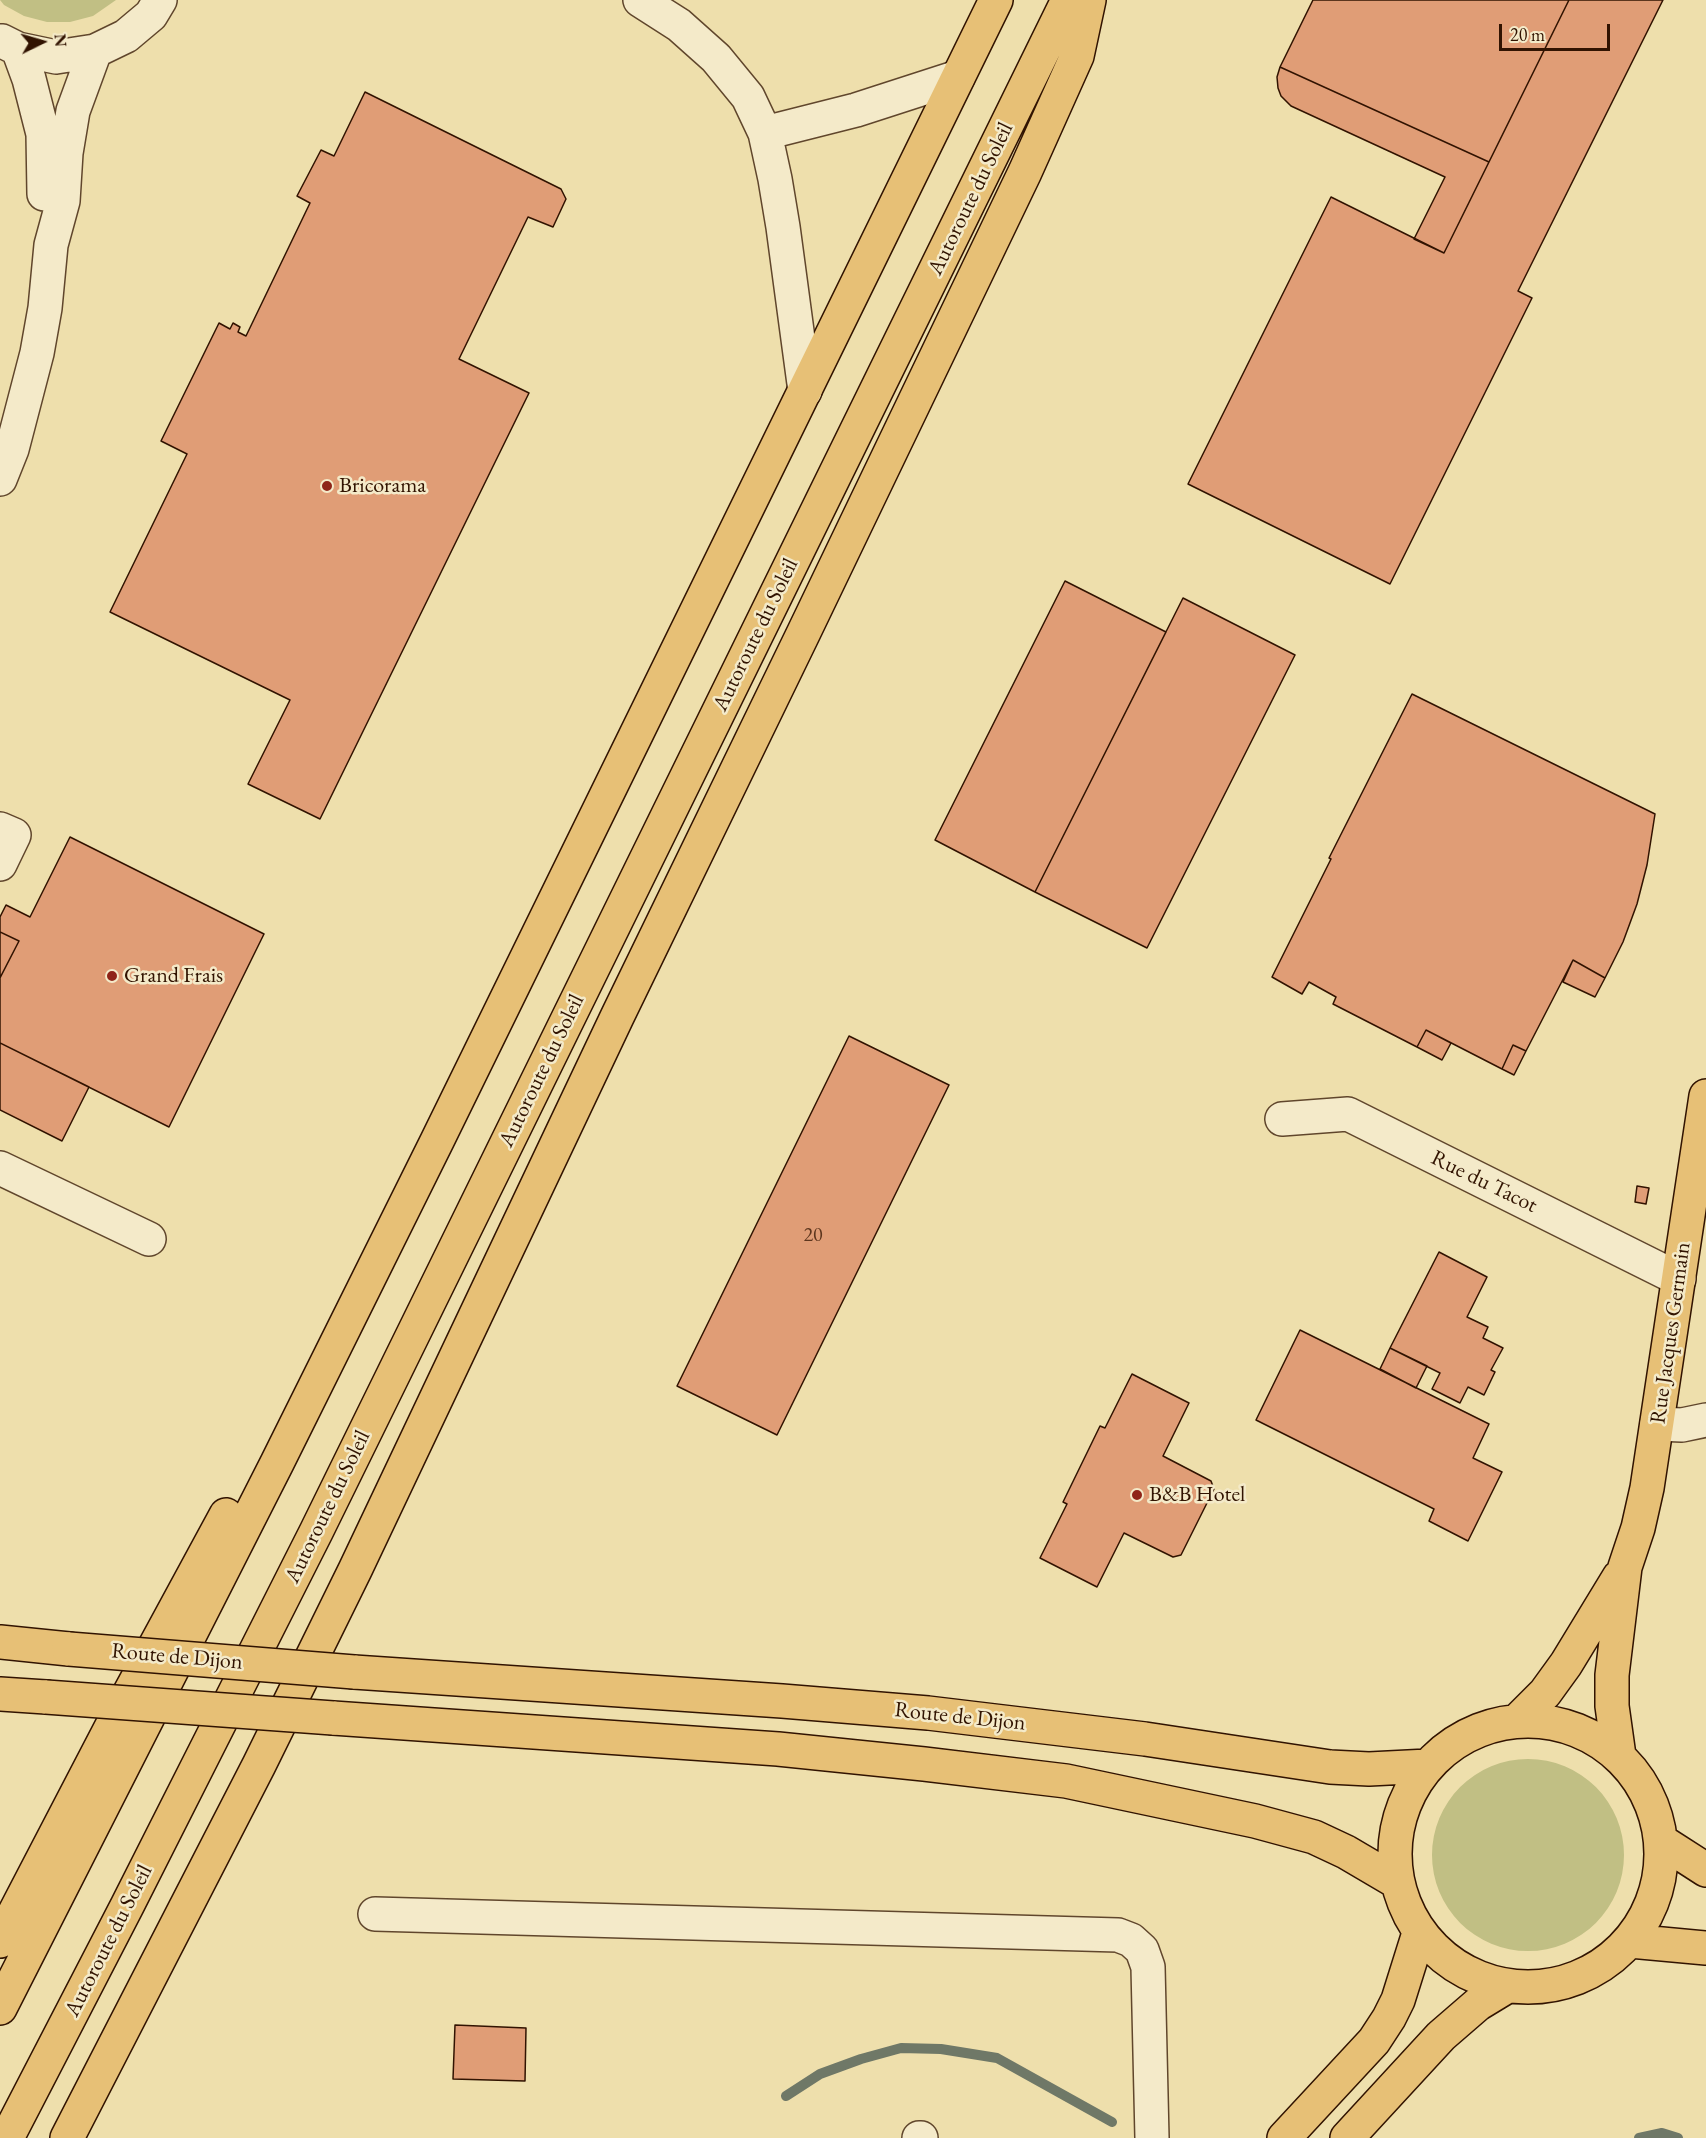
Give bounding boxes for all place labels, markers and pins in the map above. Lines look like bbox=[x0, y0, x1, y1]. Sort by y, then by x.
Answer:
place label: Bricorama bbox=[339, 473, 426, 499]
marker: Bricorama bbox=[320, 479, 334, 493]
place label: Grand Frais bbox=[124, 963, 223, 989]
marker: Grand Frais bbox=[105, 969, 119, 983]
place label: B&B Hotel bbox=[1149, 1482, 1245, 1508]
marker: B&B Hotel bbox=[1130, 1488, 1144, 1502]

